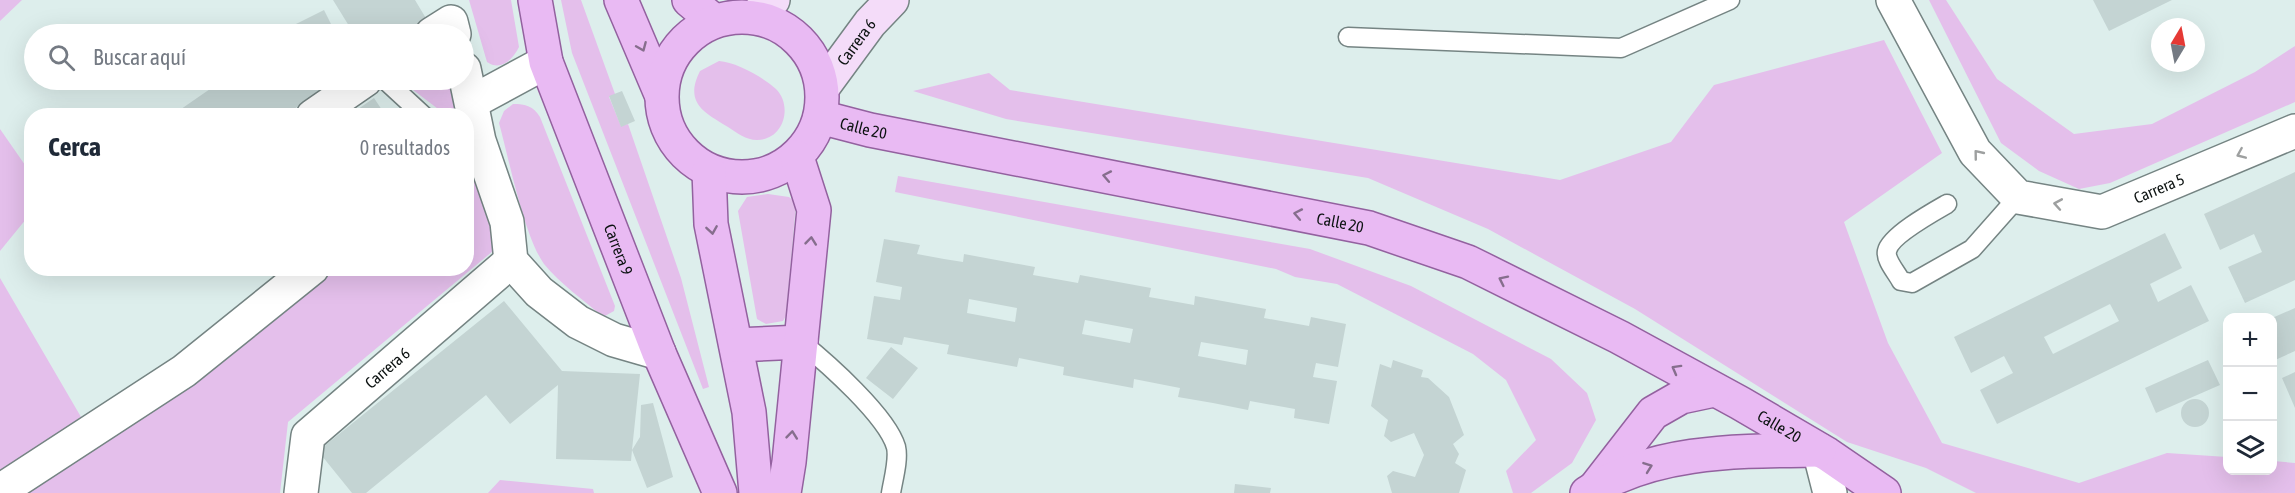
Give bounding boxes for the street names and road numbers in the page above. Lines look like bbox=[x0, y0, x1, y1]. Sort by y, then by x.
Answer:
street label: Carrera 6 bbox=[833, 15, 879, 69]
street label: Calle 20 bbox=[838, 114, 889, 142]
street label: Carrera 5 bbox=[2131, 170, 2187, 207]
street label: Calle 20 bbox=[1315, 209, 1365, 236]
street label: Carrera 9 bbox=[601, 221, 637, 277]
street label: Carrera 6 bbox=[361, 344, 413, 392]
street label: Calle 20 bbox=[1754, 406, 1804, 446]

